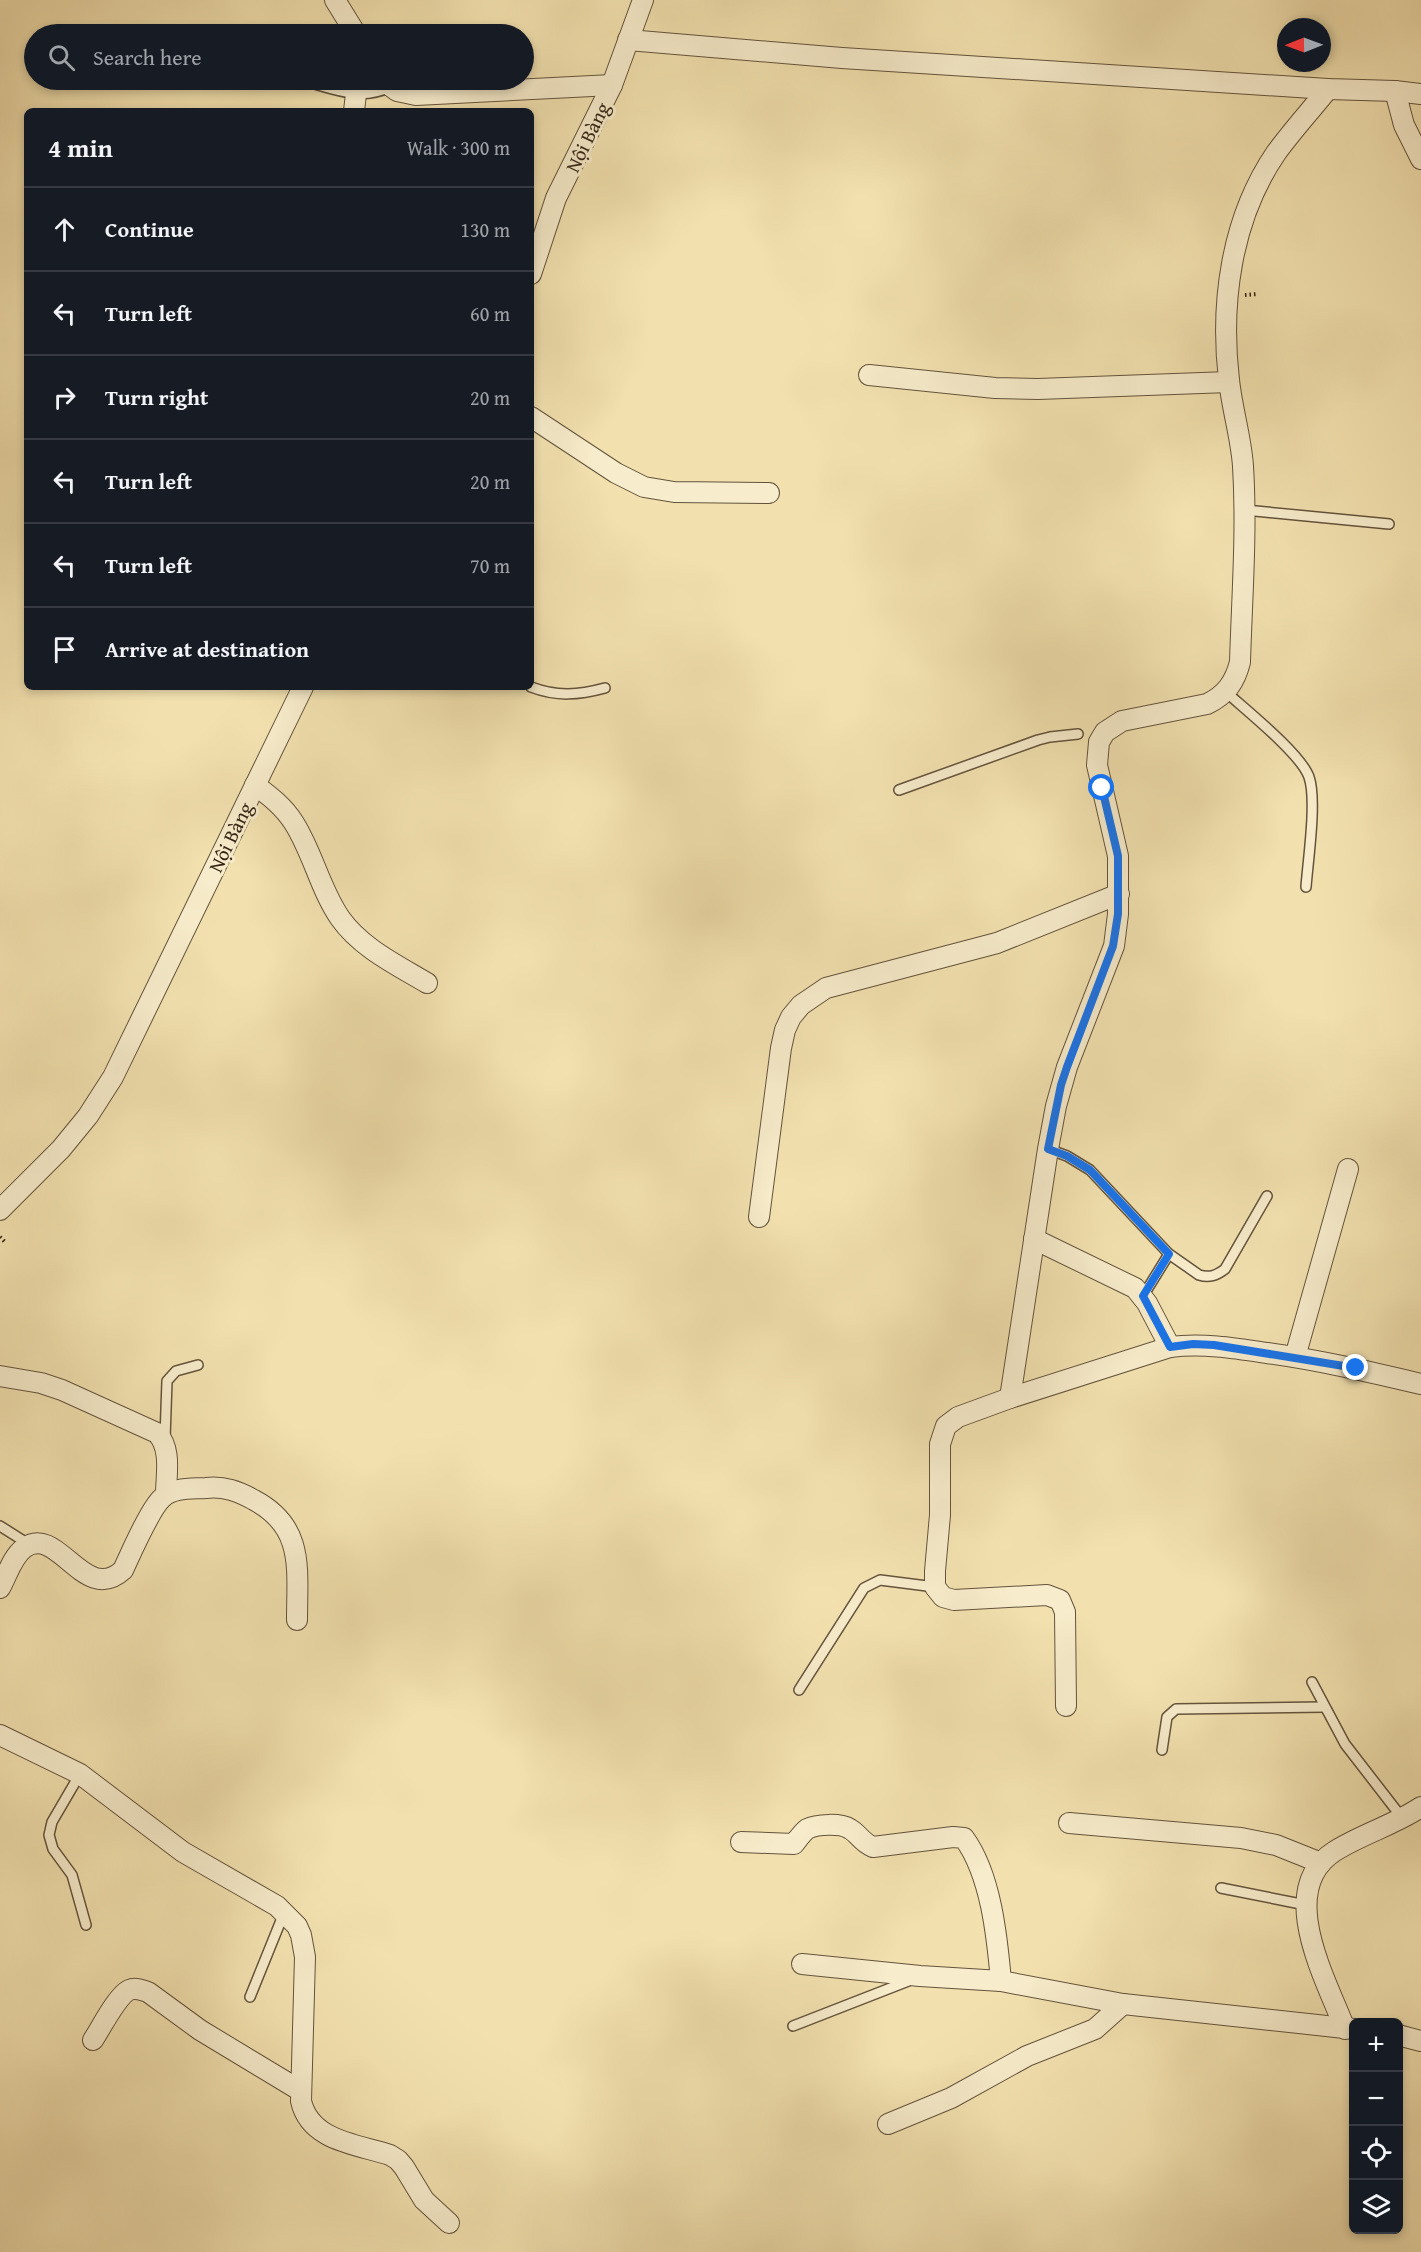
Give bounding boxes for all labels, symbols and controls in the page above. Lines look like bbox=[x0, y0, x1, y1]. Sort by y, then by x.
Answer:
north arrow bbox=[1277, 18, 1331, 72]
search box bbox=[24, 24, 534, 90]
icon: search bbox=[45, 41, 78, 74]
text: Search here bbox=[93, 41, 202, 73]
street label: Nội Bàng bbox=[557, 97, 617, 177]
text: 4 min bbox=[48, 128, 113, 167]
text: Walk · 300 m bbox=[407, 133, 510, 162]
icon: ahead bbox=[48, 213, 81, 246]
text: Continue bbox=[105, 213, 194, 245]
text: 130 m bbox=[460, 215, 510, 244]
icon: left bbox=[48, 297, 81, 330]
text: Turn left bbox=[105, 297, 192, 329]
text: 60 m bbox=[470, 299, 510, 328]
icon: right bbox=[48, 381, 81, 414]
text: Turn right bbox=[105, 381, 208, 413]
text: 20 m bbox=[470, 383, 510, 412]
icon: left bbox=[48, 465, 81, 498]
text: Turn left bbox=[105, 465, 192, 497]
text: 20 m bbox=[470, 467, 510, 496]
icon: left bbox=[48, 549, 81, 582]
text: Turn left bbox=[105, 549, 192, 581]
text: 70 m bbox=[470, 551, 510, 580]
icon: arrive bbox=[48, 633, 81, 666]
text: Arrive at destination bbox=[105, 633, 309, 665]
route start bbox=[1088, 774, 1114, 800]
street label: Nội Bàng bbox=[200, 797, 260, 877]
route end bbox=[1342, 1354, 1368, 1380]
map controls bbox=[1349, 2018, 1403, 2234]
button: + bbox=[1349, 2018, 1403, 2072]
button: − bbox=[1349, 2072, 1403, 2126]
button: locate bbox=[1349, 2126, 1403, 2180]
button: layers bbox=[1349, 2180, 1403, 2234]

